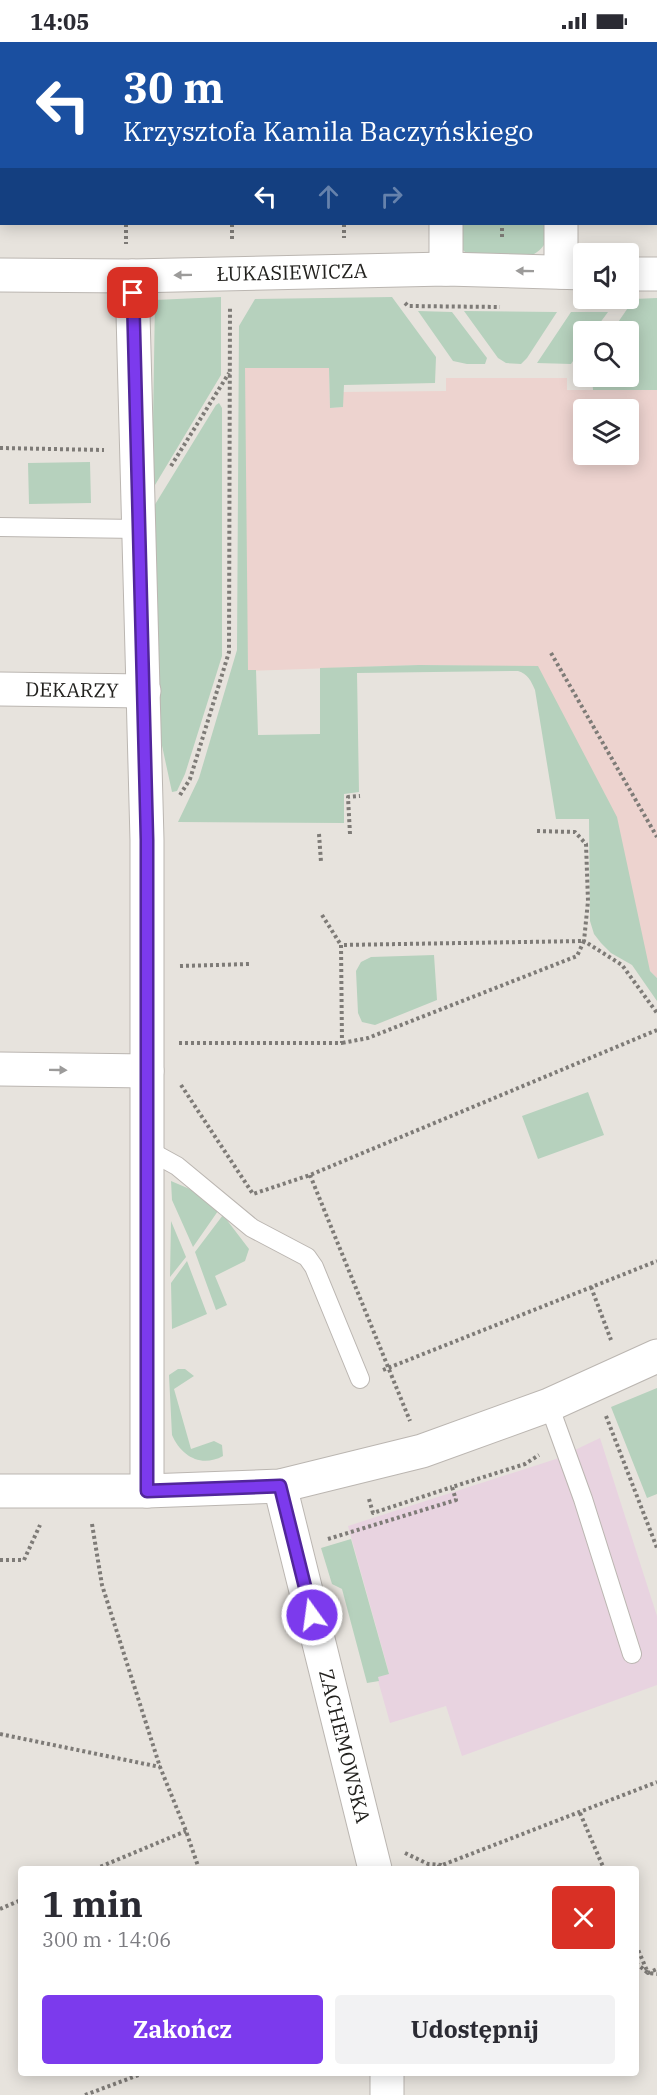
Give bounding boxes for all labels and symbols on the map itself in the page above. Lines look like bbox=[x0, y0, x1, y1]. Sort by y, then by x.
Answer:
street label: ŁUKASIEWICZA bbox=[216, 257, 368, 287]
one-way arrow bbox=[516, 266, 535, 276]
pin bbox=[107, 267, 158, 318]
one-way arrow bbox=[174, 271, 193, 280]
street label: DEKARZY bbox=[25, 675, 119, 704]
one-way arrow bbox=[49, 1065, 68, 1075]
position arrow bbox=[280, 1583, 344, 1647]
street label: ZACHEMOWSKA bbox=[313, 1666, 377, 1826]

